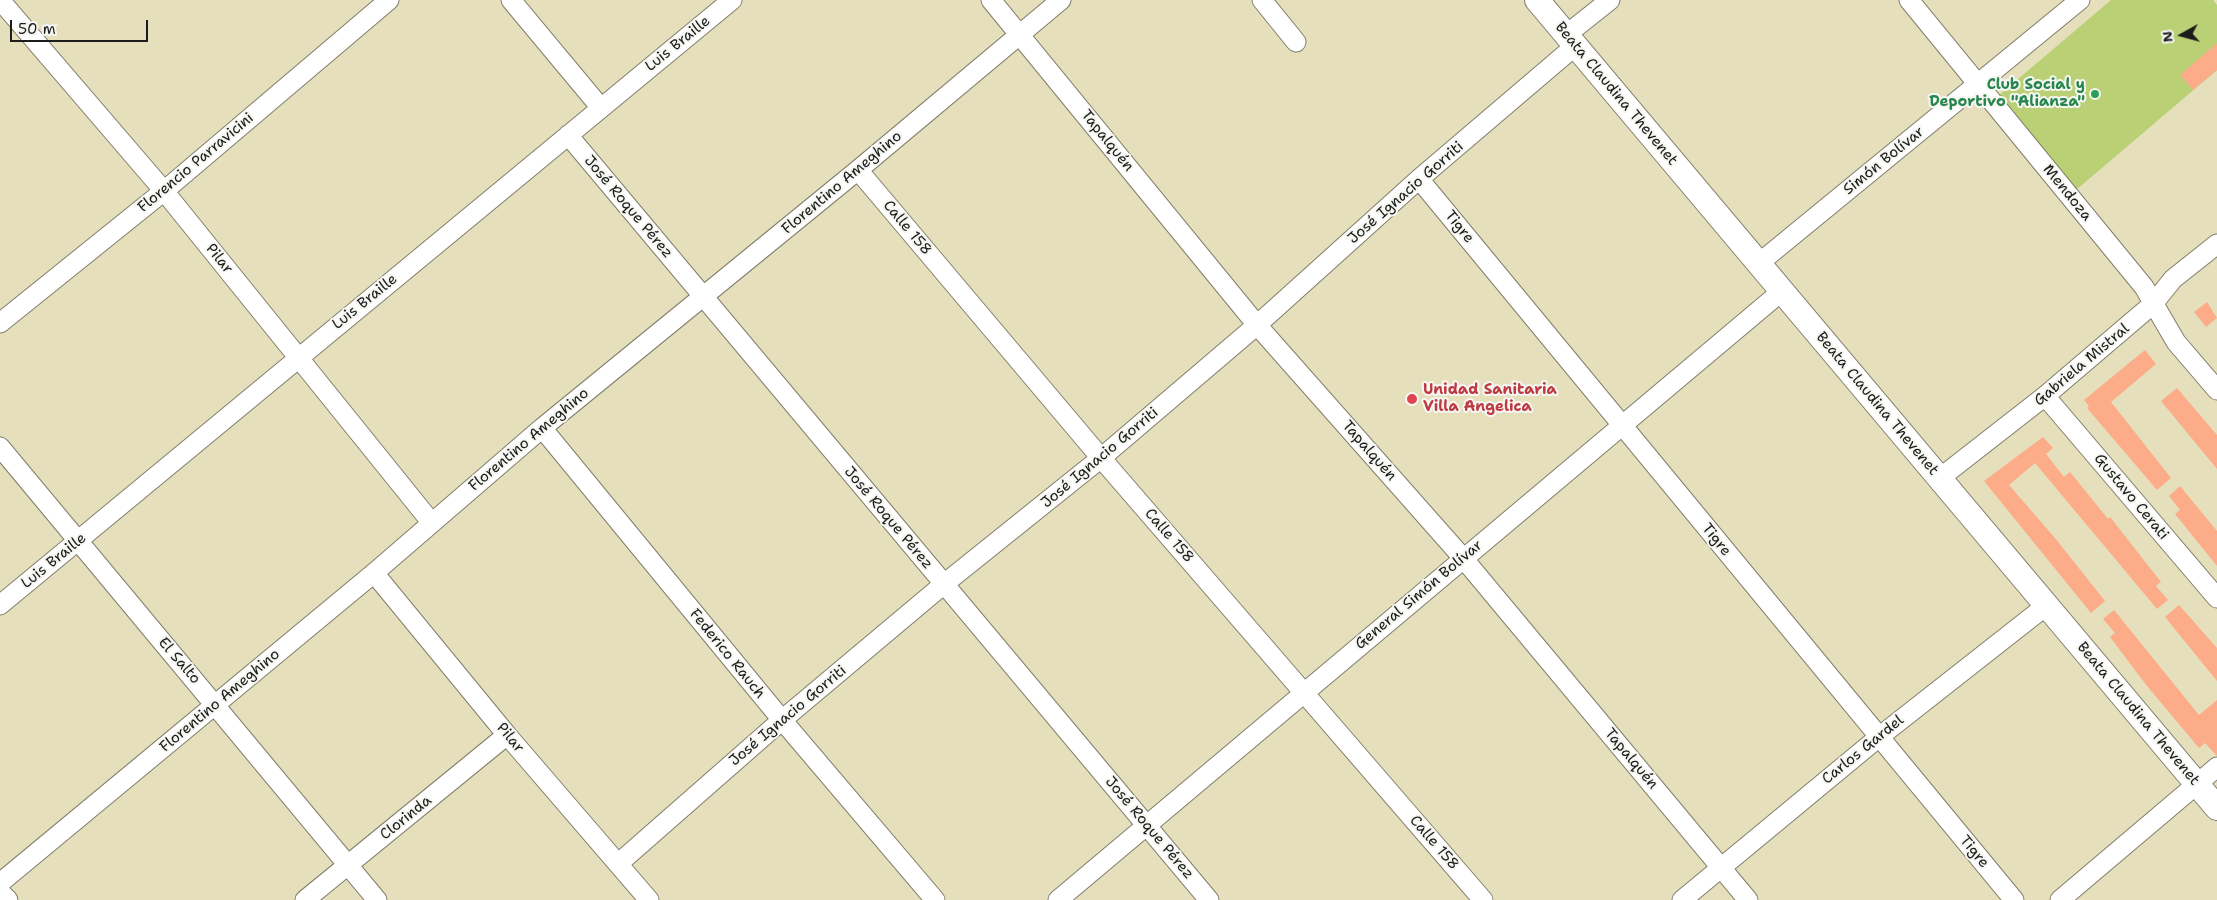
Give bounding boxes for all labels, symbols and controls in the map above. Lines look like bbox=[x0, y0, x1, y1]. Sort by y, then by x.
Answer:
scale bar bbox=[12, 10, 150, 42]
north arrow bbox=[2157, 10, 2207, 60]
street label: Luis Braille bbox=[642, 12, 714, 76]
text: 50 m bbox=[18, 19, 56, 39]
street label: Beata Claudina Thevenet bbox=[1551, 19, 1681, 169]
text: N bbox=[2158, 30, 2177, 43]
place label: Club Social y Deportivo "Alianza" bbox=[1929, 76, 2085, 111]
marker: Club Social y Deportivo "Alianza" bbox=[2089, 88, 2101, 100]
street label: Tapalquén bbox=[1077, 107, 1137, 175]
street label: Florencio Parravicini bbox=[135, 109, 257, 217]
street label: Simón Bolívar bbox=[1840, 123, 1928, 199]
street label: Florentino Ameghino bbox=[778, 128, 906, 238]
street label: José Ignacio Gorriti bbox=[1345, 138, 1467, 248]
street label: José Roque Pérez bbox=[580, 152, 676, 262]
street label: Mendoza bbox=[2039, 161, 2095, 225]
street label: Calle 158 bbox=[879, 197, 935, 259]
street label: Tigre bbox=[1440, 207, 1478, 247]
street label: Pilar bbox=[201, 240, 237, 278]
street label: Luis Braille bbox=[329, 270, 401, 334]
street label: Gabriela Mistral bbox=[2031, 320, 2133, 410]
street label: Beata Claudina Thevenet bbox=[1812, 329, 1942, 479]
place label: Unidad Sanitaria Villa Angelica bbox=[1423, 381, 1557, 416]
street label: Florentino Ameghino bbox=[465, 385, 593, 495]
marker: Unidad Sanitaria Villa Angelica bbox=[1405, 392, 1419, 406]
street label: José Ignacio Gorriti bbox=[1038, 404, 1162, 512]
street label: Tapalquén bbox=[1338, 417, 1400, 485]
street label: Gustavo Cerati bbox=[2090, 450, 2172, 544]
street label: José Roque Pérez bbox=[840, 463, 936, 573]
street label: Calle 158 bbox=[1141, 505, 1197, 567]
street label: Tigre bbox=[1697, 520, 1735, 560]
street label: Luis Braille bbox=[18, 529, 90, 593]
street label: General Simón Bolívar bbox=[1352, 536, 1486, 654]
street label: Federico Rauch bbox=[685, 606, 769, 702]
street label: El Salto bbox=[154, 634, 204, 688]
street label: Beata Claudina Thevenet bbox=[2073, 639, 2203, 789]
street label: Florentino Ameghino bbox=[156, 646, 284, 756]
street label: José Ignacio Gorriti bbox=[726, 662, 850, 770]
street label: Carlos Gardel bbox=[1819, 712, 1907, 788]
street label: Pilar bbox=[492, 719, 528, 757]
street label: Tapalquén bbox=[1600, 725, 1662, 793]
street label: José Roque Pérez bbox=[1101, 773, 1197, 883]
street label: Clorinda bbox=[377, 792, 435, 844]
street label: Calle 158 bbox=[1406, 812, 1462, 874]
street label: Tigre bbox=[1955, 832, 1993, 872]

